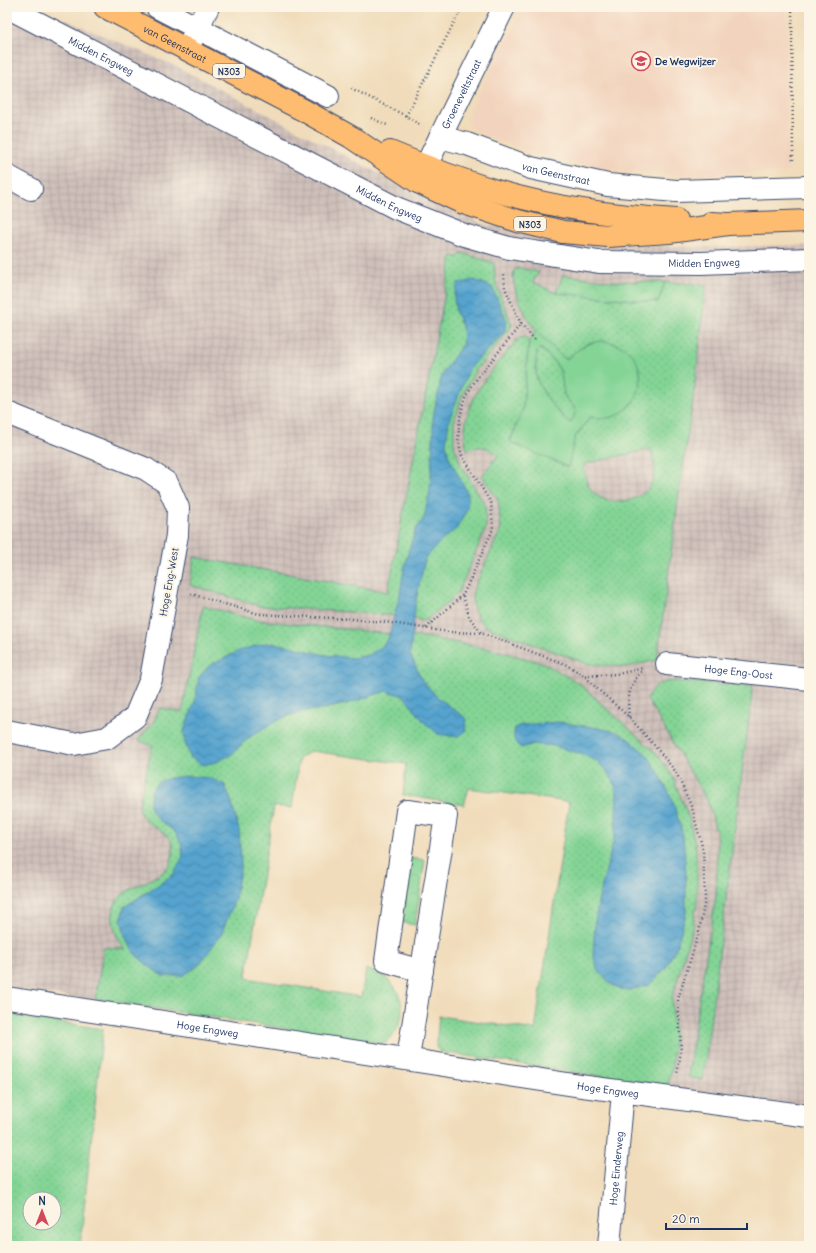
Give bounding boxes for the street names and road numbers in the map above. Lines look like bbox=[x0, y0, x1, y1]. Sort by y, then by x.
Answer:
street label: van Geenstraat bbox=[141, 22, 209, 65]
street label: Midden Engweg bbox=[66, 33, 136, 78]
street label: Groeneveltstraat bbox=[439, 57, 484, 131]
road number: N303 bbox=[213, 64, 245, 78]
street label: van Geenstraat bbox=[520, 159, 592, 187]
street label: Midden Engweg bbox=[354, 182, 424, 224]
road number: N303 bbox=[514, 217, 546, 231]
street label: Midden Engweg bbox=[668, 255, 740, 270]
street label: Hoge Eng-West bbox=[157, 546, 182, 617]
street label: Hoge Eng-Oost bbox=[704, 661, 774, 682]
street label: Hoge Engweg bbox=[176, 1018, 239, 1040]
street label: Hoge Engweg bbox=[576, 1079, 640, 1100]
street label: Hoge Einderweg bbox=[606, 1131, 626, 1206]

